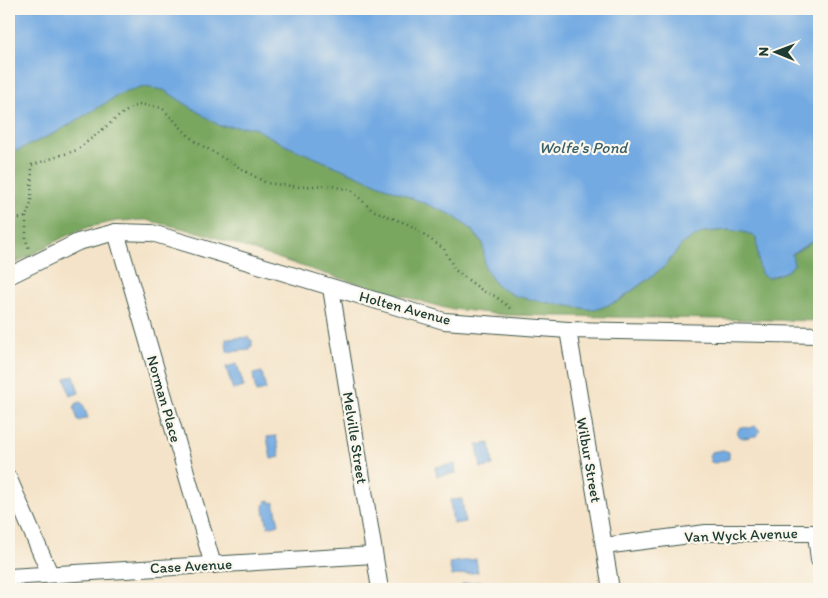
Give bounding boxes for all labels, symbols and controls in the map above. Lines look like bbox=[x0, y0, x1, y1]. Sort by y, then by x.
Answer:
north arrow bbox=[750, 28, 800, 78]
text: N bbox=[755, 47, 772, 57]
water label: Wolfe's Pond bbox=[539, 138, 629, 157]
street label: Holten Avenue bbox=[357, 287, 453, 329]
street label: Norman Place bbox=[143, 353, 185, 445]
street label: Melville Street bbox=[339, 391, 371, 486]
street label: Wilbur Street bbox=[573, 416, 605, 504]
street label: Van Wyck Avenue bbox=[684, 524, 798, 546]
street label: Case Avenue bbox=[149, 555, 233, 577]

